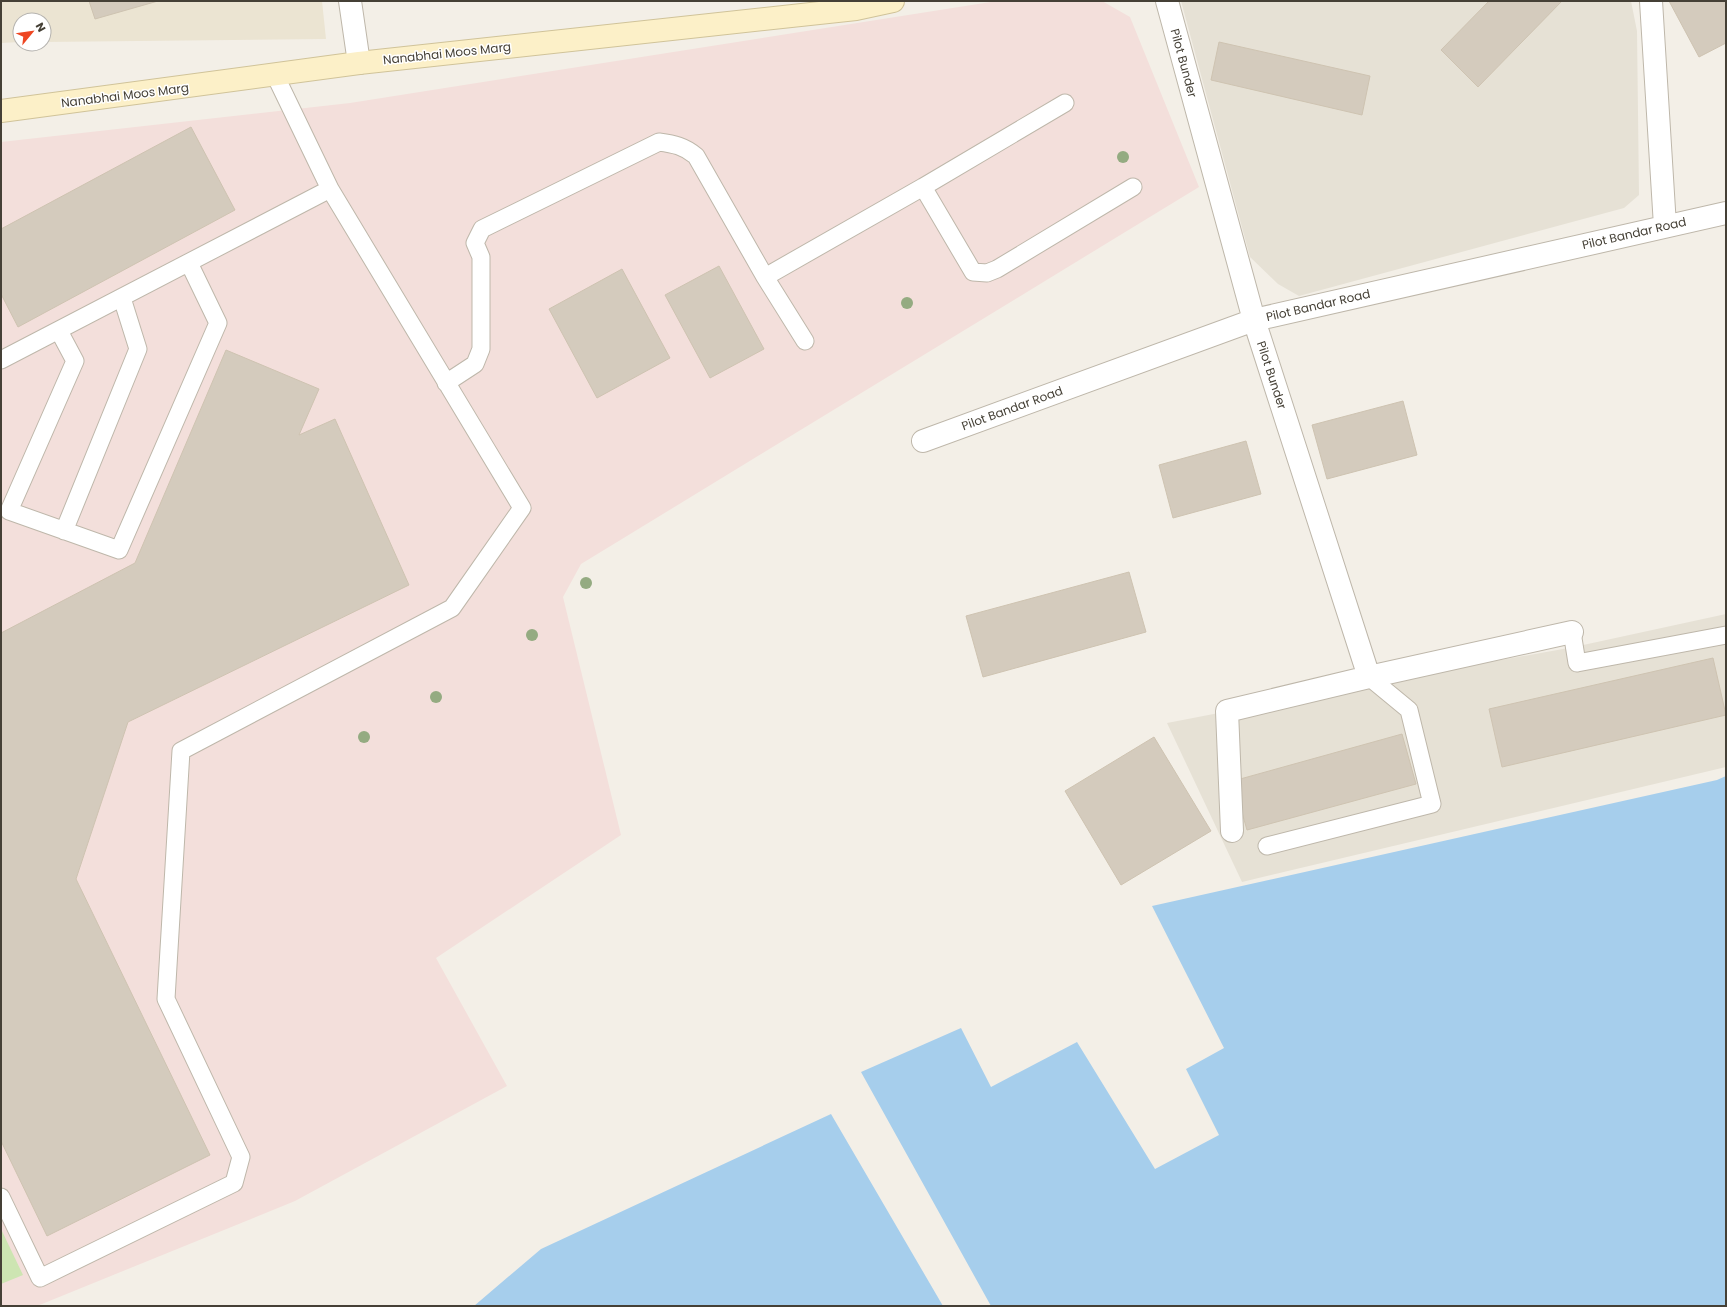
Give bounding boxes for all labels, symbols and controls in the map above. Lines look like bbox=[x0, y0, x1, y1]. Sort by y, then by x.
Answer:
north arrow bbox=[12, 12, 52, 52]
text: N bbox=[32, 20, 50, 35]
street label: Pilot Bunder bbox=[1167, 27, 1202, 100]
street label: Nanabhai Moos Marg bbox=[382, 38, 512, 68]
street label: Nanabhai Moos Marg bbox=[60, 79, 190, 111]
street label: Pilot Bandar Road bbox=[1580, 213, 1688, 253]
street label: Pilot Bandar Road bbox=[1264, 285, 1372, 325]
street label: Pilot Bunder bbox=[1253, 339, 1291, 412]
street label: Pilot Bandar Road bbox=[959, 382, 1065, 434]

